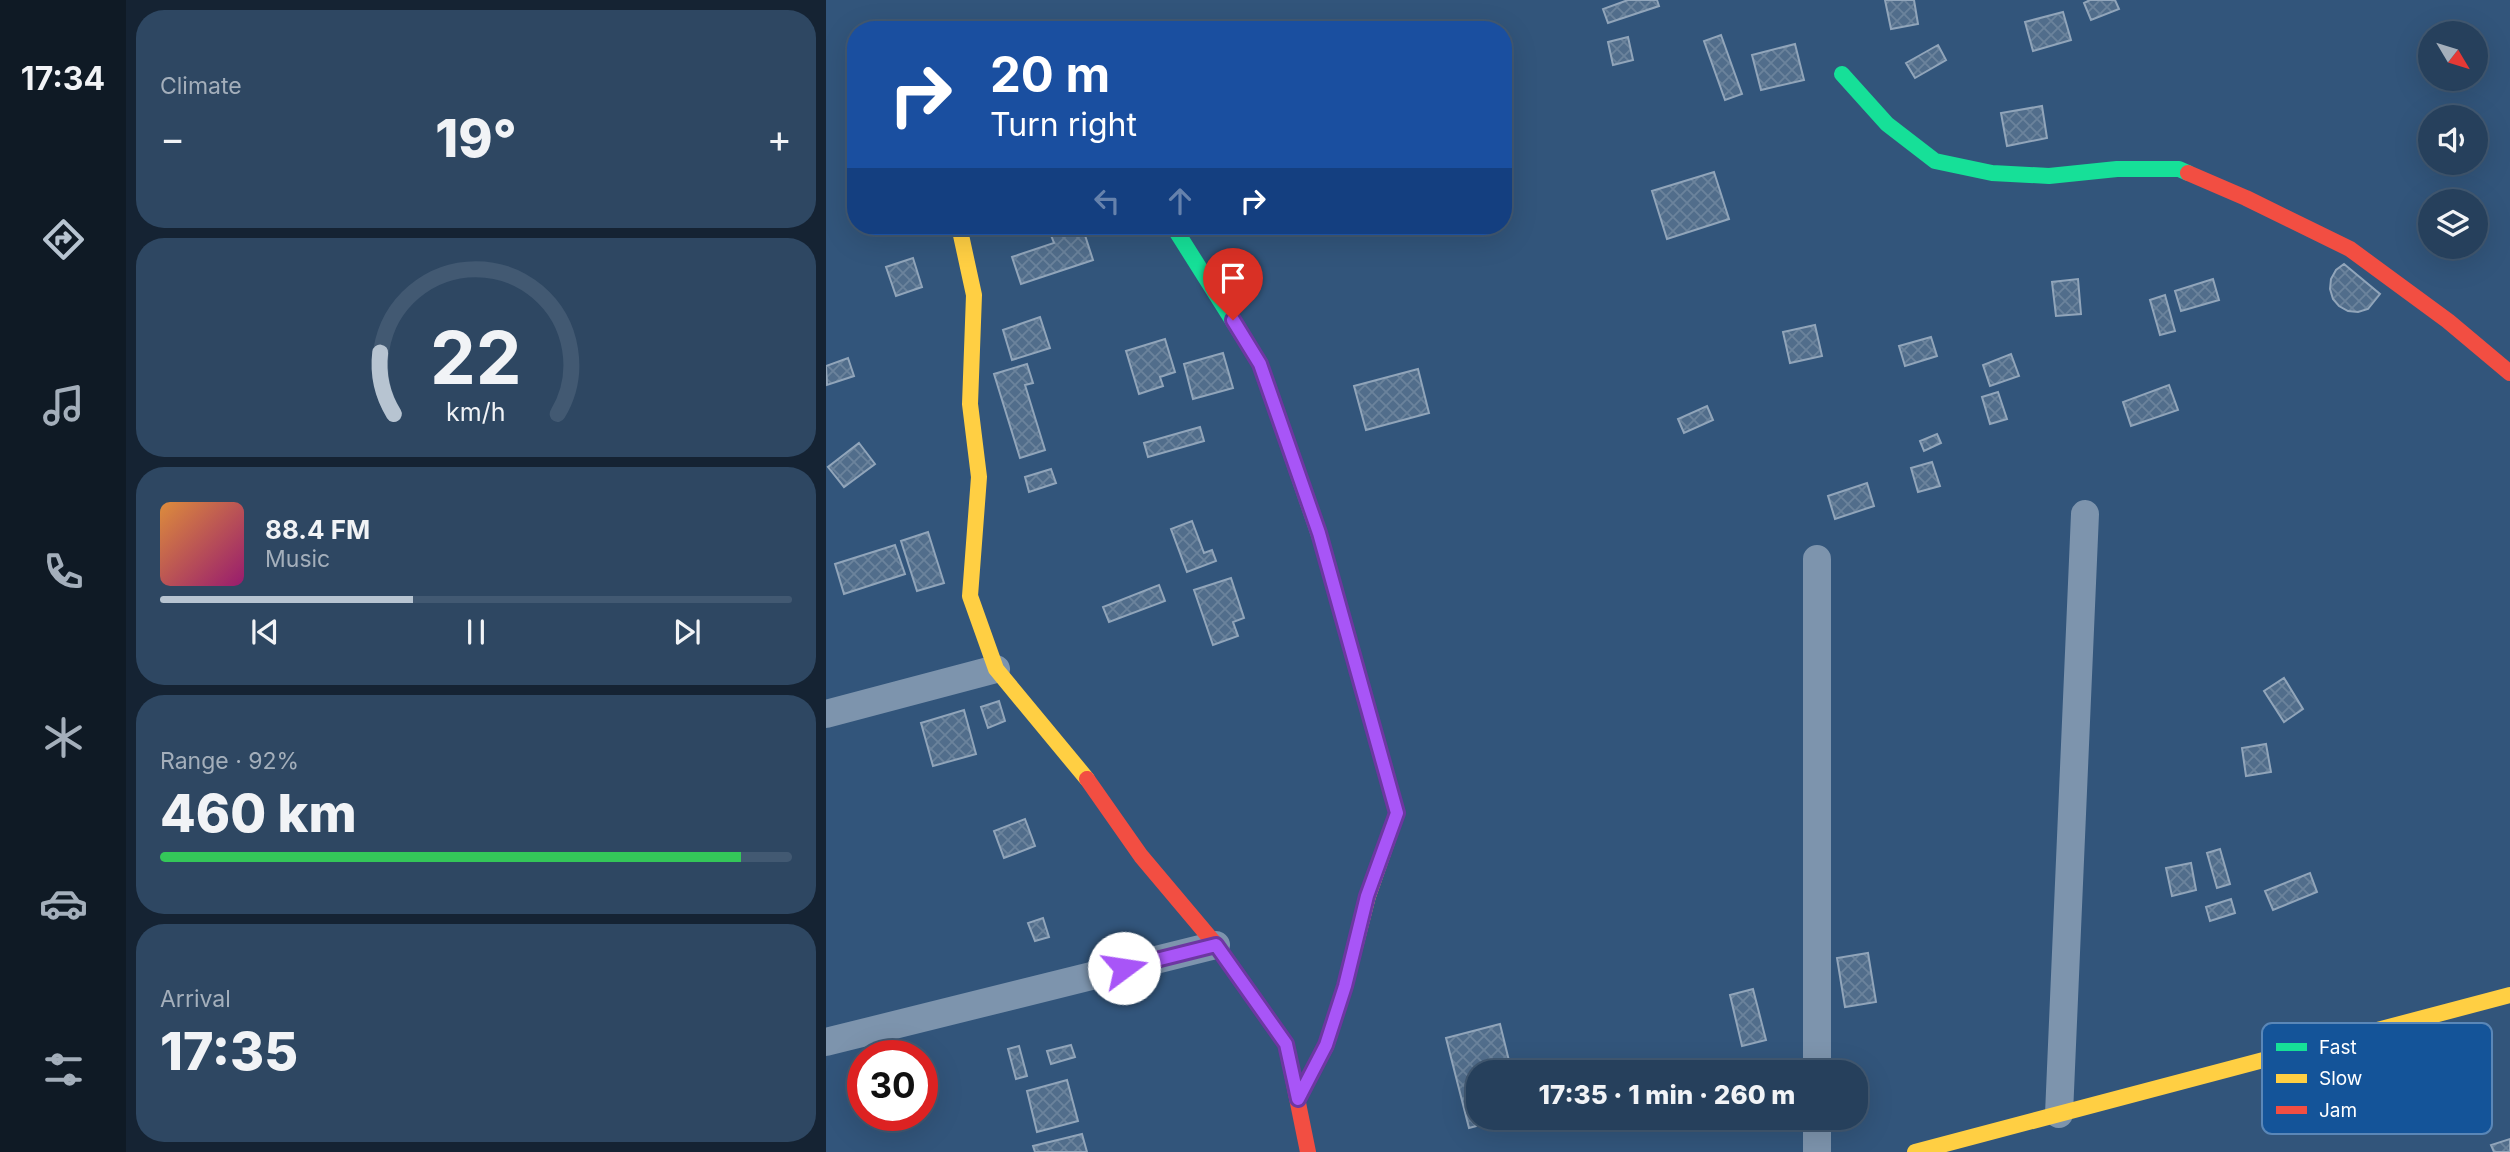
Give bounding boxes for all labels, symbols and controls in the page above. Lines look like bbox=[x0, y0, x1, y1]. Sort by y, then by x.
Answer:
north arrow bbox=[2418, 21, 2488, 91]
map controls bbox=[2418, 21, 2488, 259]
text: 20 m bbox=[990, 45, 1110, 104]
icon: right bbox=[875, 49, 966, 140]
text: 17:34 bbox=[21, 59, 105, 98]
text: Climate bbox=[160, 72, 242, 100]
text: Turn right bbox=[990, 105, 1137, 144]
button: sound bbox=[2418, 105, 2488, 175]
text: 19° bbox=[435, 107, 517, 170]
text: − bbox=[160, 115, 185, 161]
text: + bbox=[767, 115, 792, 161]
icon: left bbox=[1088, 182, 1126, 220]
icon: ahead bbox=[1161, 182, 1199, 220]
icon: right bbox=[1234, 182, 1272, 220]
button: layers bbox=[2418, 189, 2488, 259]
icon: directions bbox=[39, 215, 88, 264]
pin bbox=[1203, 248, 1263, 320]
icon: arrive bbox=[1214, 259, 1252, 297]
text: 22 bbox=[430, 313, 522, 402]
icon: music bbox=[39, 381, 88, 430]
text: km/h bbox=[446, 396, 506, 426]
text: 88.4 FM bbox=[265, 514, 370, 545]
text: Music bbox=[265, 545, 330, 573]
icon: phone bbox=[39, 547, 88, 596]
icon: previous bbox=[246, 613, 284, 651]
icon: pause bbox=[457, 613, 495, 651]
icon: next bbox=[668, 613, 706, 651]
icon: climate bbox=[39, 713, 88, 762]
text: Range · 92% bbox=[160, 747, 299, 775]
text: 460 km bbox=[160, 782, 357, 845]
icon: car bbox=[39, 879, 88, 928]
position arrow bbox=[1087, 931, 1161, 1005]
text: Arrival bbox=[160, 985, 231, 1013]
text: 17:35 bbox=[160, 1020, 298, 1083]
legend bbox=[2262, 1023, 2492, 1134]
text: Fast bbox=[2319, 1036, 2357, 1059]
speed limit sign: 30 bbox=[847, 1040, 938, 1131]
icon: filters bbox=[39, 1045, 88, 1094]
text: Slow bbox=[2319, 1067, 2362, 1090]
text: 17:35 · 1 min · 260 m bbox=[1539, 1079, 1795, 1110]
text: Jam bbox=[2319, 1099, 2357, 1122]

